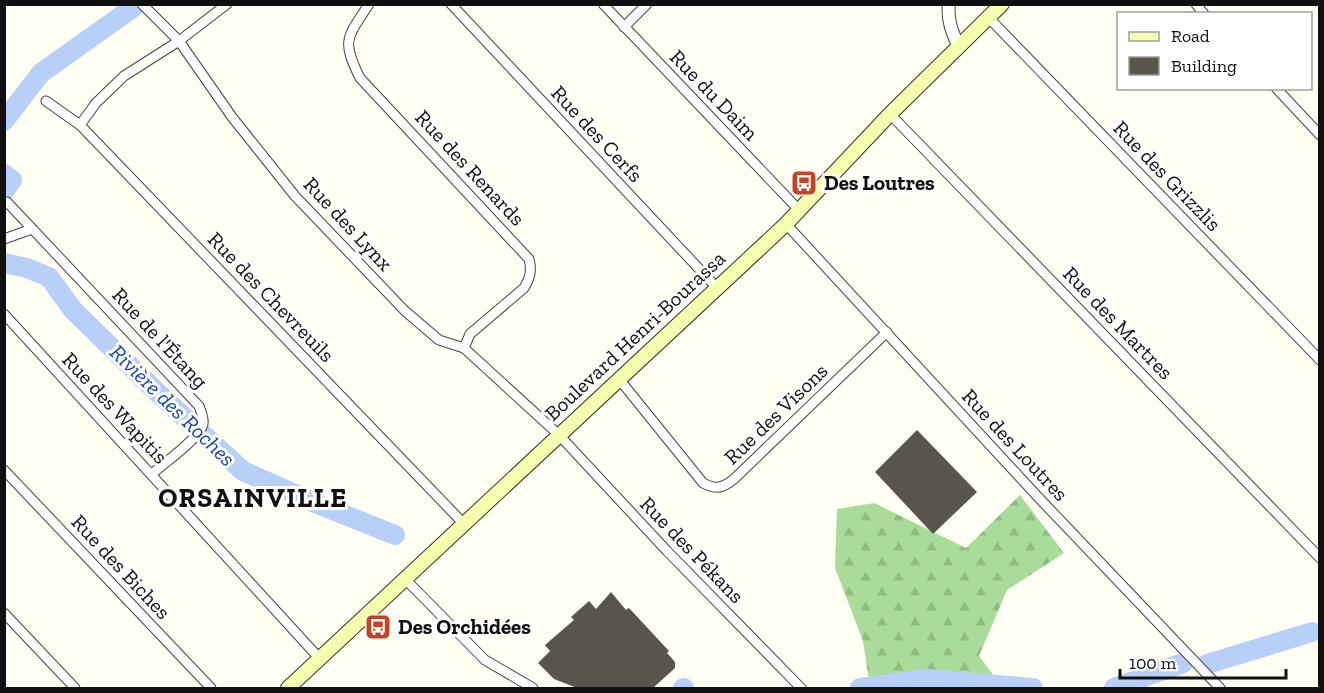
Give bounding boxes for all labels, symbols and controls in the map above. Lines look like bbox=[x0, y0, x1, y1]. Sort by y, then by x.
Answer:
legend bbox=[1117, 12, 1312, 90]
text: Road bbox=[1171, 25, 1210, 47]
street label: Rue du Daim bbox=[665, 44, 764, 145]
text: Building bbox=[1171, 55, 1237, 77]
street label: Rue des Cerfs bbox=[546, 80, 648, 187]
street label: Rue des Renards bbox=[410, 105, 530, 231]
street label: Rue des Grizzlis bbox=[1108, 115, 1226, 236]
bus stop icon: Des Loutres bbox=[789, 168, 819, 198]
place label: Des Loutres bbox=[824, 170, 935, 195]
street label: Rue des Lynx bbox=[299, 172, 398, 276]
street label: Rue des Chevreuils bbox=[203, 226, 340, 367]
street label: Boulevard Henri-Bourassa bbox=[539, 246, 730, 426]
street label: Rue des Martres bbox=[1058, 261, 1179, 384]
street label: Rue de l'Étang bbox=[107, 282, 214, 394]
water label: Rivière des Roches bbox=[104, 339, 241, 472]
street label: Rue des Wapitis bbox=[57, 347, 173, 469]
street label: Rue des Visons bbox=[719, 358, 833, 469]
street label: Rue des Loutres bbox=[957, 383, 1074, 506]
district label: ORSAINVILLE bbox=[158, 482, 348, 514]
street label: Rue des Pékans bbox=[635, 491, 749, 608]
street label: Rue des Biches bbox=[67, 509, 176, 624]
bus stop icon: Des Orchidées bbox=[363, 612, 393, 642]
place label: Des Orchidées bbox=[398, 614, 531, 639]
scale bar bbox=[1120, 642, 1286, 680]
text: 100 m bbox=[1129, 652, 1177, 674]

